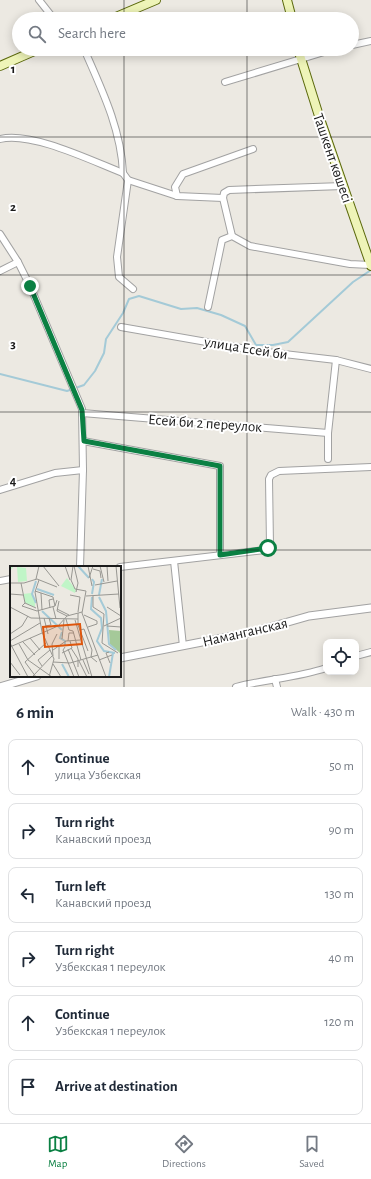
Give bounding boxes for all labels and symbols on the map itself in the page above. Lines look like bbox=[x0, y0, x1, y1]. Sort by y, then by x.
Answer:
text: 1 bbox=[11, 63, 15, 76]
street label: Ташкент көшесі bbox=[310, 112, 355, 205]
text: 2 bbox=[10, 201, 16, 214]
route end bbox=[21, 277, 39, 295]
street label: улица Есей би bbox=[202, 334, 289, 363]
text: 3 bbox=[10, 338, 16, 351]
street label: Есей би 2 переулок bbox=[147, 412, 263, 435]
text: 4 bbox=[10, 475, 17, 488]
route start bbox=[259, 539, 277, 557]
inset map bbox=[10, 566, 121, 677]
street label: Наманганская bbox=[201, 615, 289, 650]

